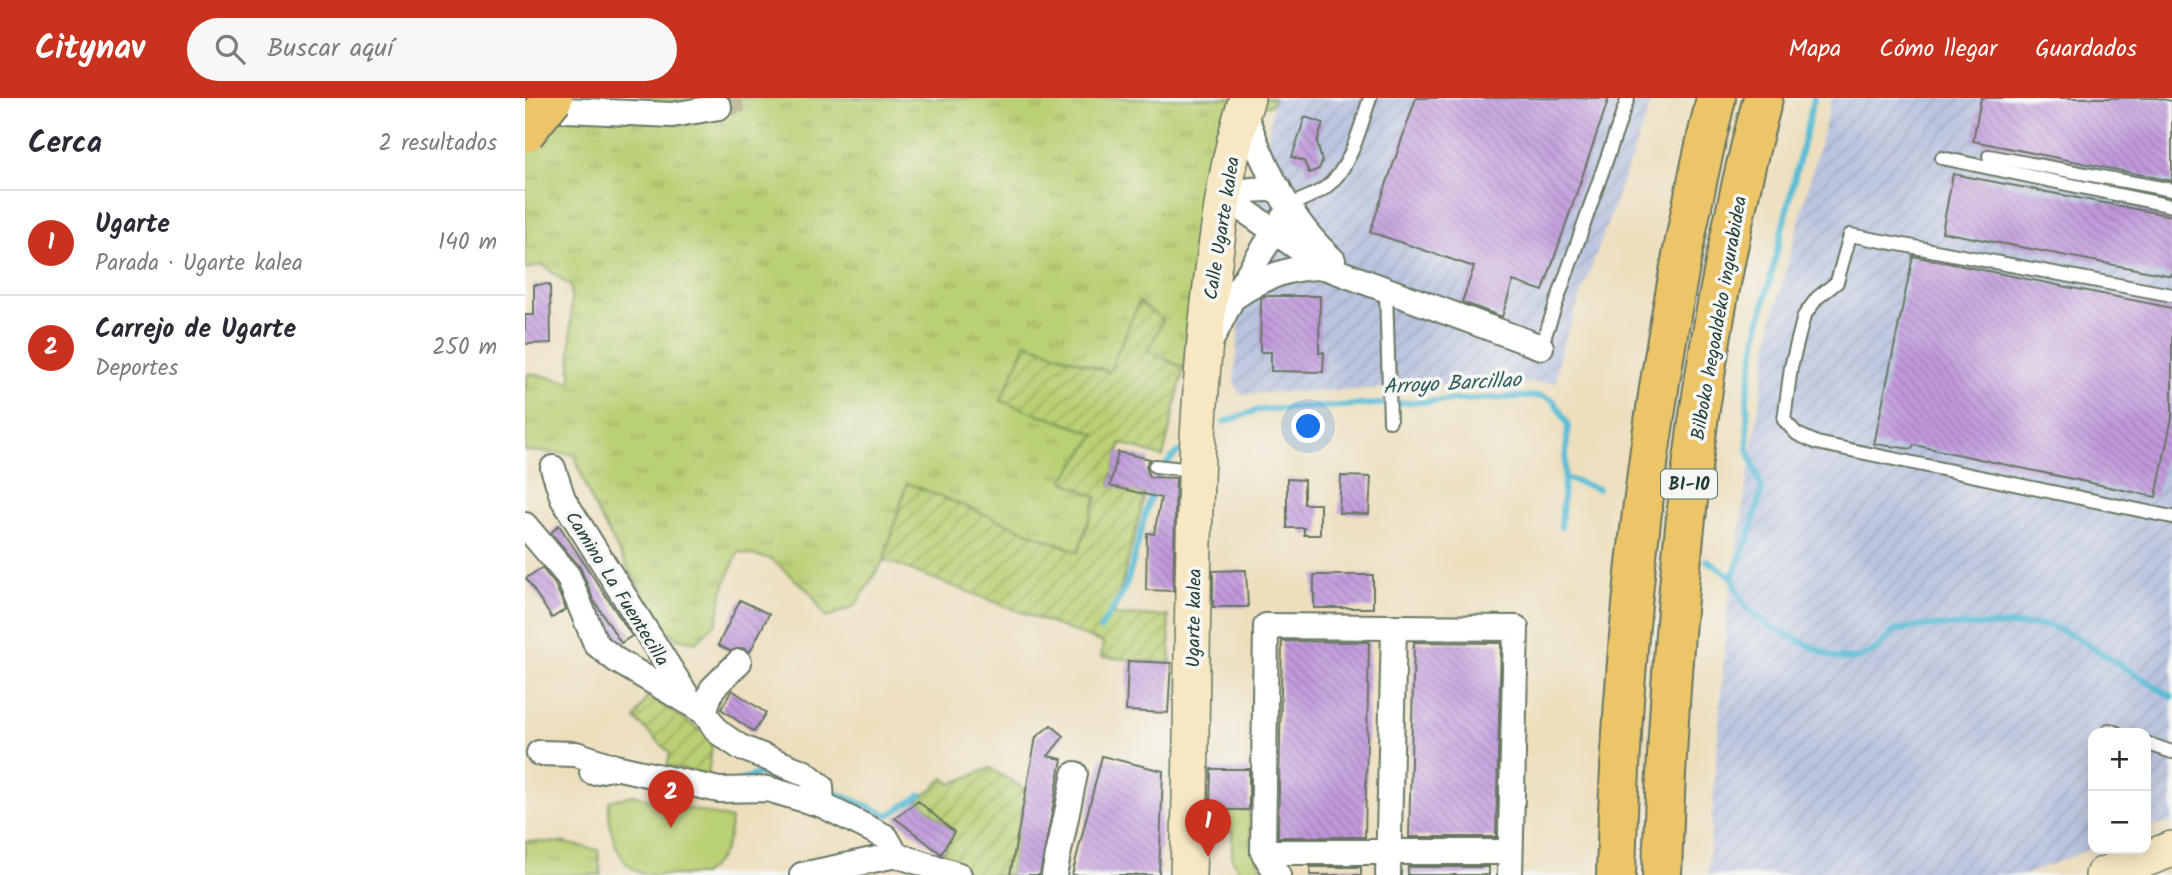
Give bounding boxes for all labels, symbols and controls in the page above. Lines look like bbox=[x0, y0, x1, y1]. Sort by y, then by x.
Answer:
search box bbox=[187, 18, 677, 81]
text: Citynav bbox=[35, 23, 145, 76]
text: Buscar aquí bbox=[267, 28, 393, 70]
icon: search bbox=[211, 30, 249, 68]
text: Mapa bbox=[1788, 30, 1841, 69]
text: Cómo llegar bbox=[1879, 30, 1997, 69]
text: Guardados bbox=[2035, 30, 2137, 69]
text: Cerca bbox=[28, 120, 102, 168]
text: 2 resultados bbox=[379, 126, 497, 162]
street label: Calle Ugarte kalea bbox=[1197, 154, 1249, 302]
street label: Bilboko hegoaldeko ingurabidea bbox=[1684, 194, 1756, 443]
text: Ugarte bbox=[95, 204, 170, 246]
text: 1 bbox=[48, 225, 54, 261]
text: 140 m bbox=[438, 225, 497, 261]
text: Parada · Ugarte kalea bbox=[95, 246, 303, 282]
text: Carrejo de Ugarte bbox=[95, 309, 296, 351]
text: 2 bbox=[44, 330, 58, 366]
text: 250 m bbox=[432, 330, 497, 366]
text: Deportes bbox=[95, 351, 178, 387]
water label: Arroyo Barcillao bbox=[1382, 364, 1523, 405]
your location bbox=[1291, 409, 1325, 443]
road number: BI-10 bbox=[1661, 470, 1717, 498]
street label: Camino La Fuentecilla bbox=[556, 506, 676, 673]
street label: Ugarte kalea bbox=[1179, 568, 1211, 668]
map controls bbox=[2088, 728, 2151, 854]
button: + bbox=[2088, 728, 2151, 791]
pin: 2 bbox=[648, 770, 694, 828]
button: − bbox=[2088, 791, 2151, 854]
pin: 1 bbox=[1185, 799, 1231, 857]

